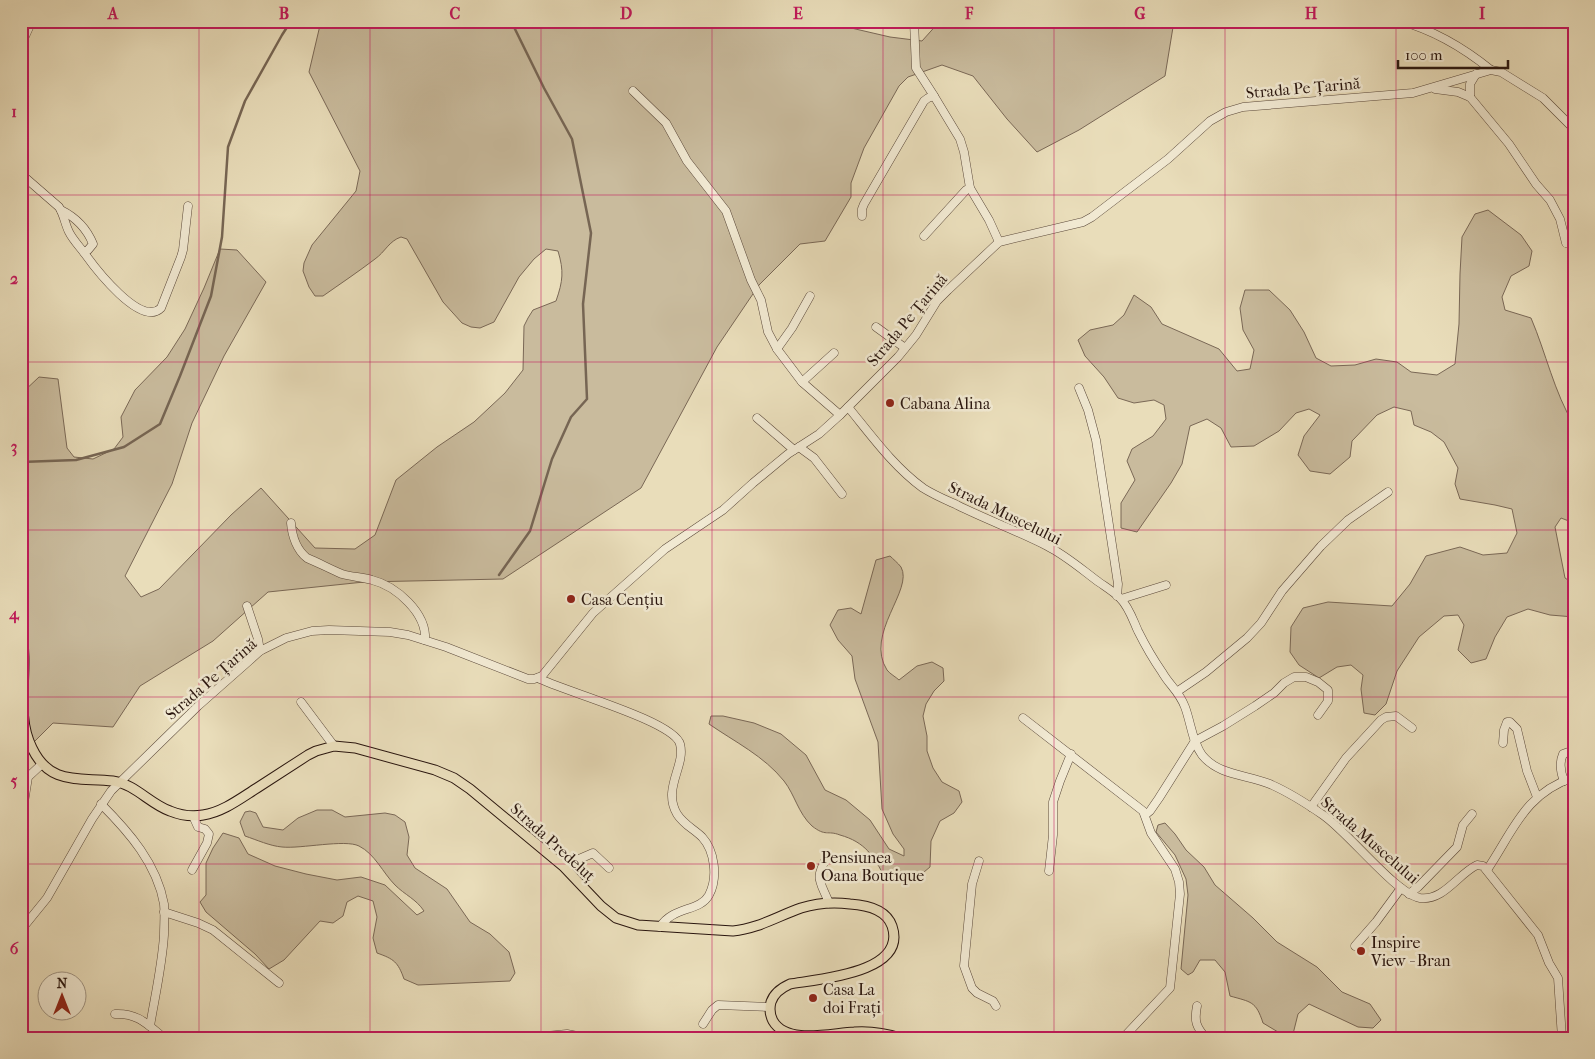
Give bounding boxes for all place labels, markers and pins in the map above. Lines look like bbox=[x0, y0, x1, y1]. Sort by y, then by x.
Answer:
place label: Cabana Alina bbox=[900, 394, 991, 413]
marker: Cabana Alina bbox=[884, 397, 896, 409]
place label: Casa Cențiu bbox=[581, 590, 663, 610]
marker: Casa Cențiu bbox=[565, 593, 577, 605]
place label: Pensiunea Oana Boutique bbox=[821, 848, 924, 885]
marker: Pensiunea Oana Boutique bbox=[805, 860, 817, 872]
place label: Inspire View - Bran bbox=[1370, 933, 1451, 970]
marker: Inspire View - Bran bbox=[1355, 945, 1367, 957]
place label: Casa La doi Frați bbox=[823, 980, 881, 1018]
marker: Casa La doi Frați bbox=[807, 992, 819, 1004]

